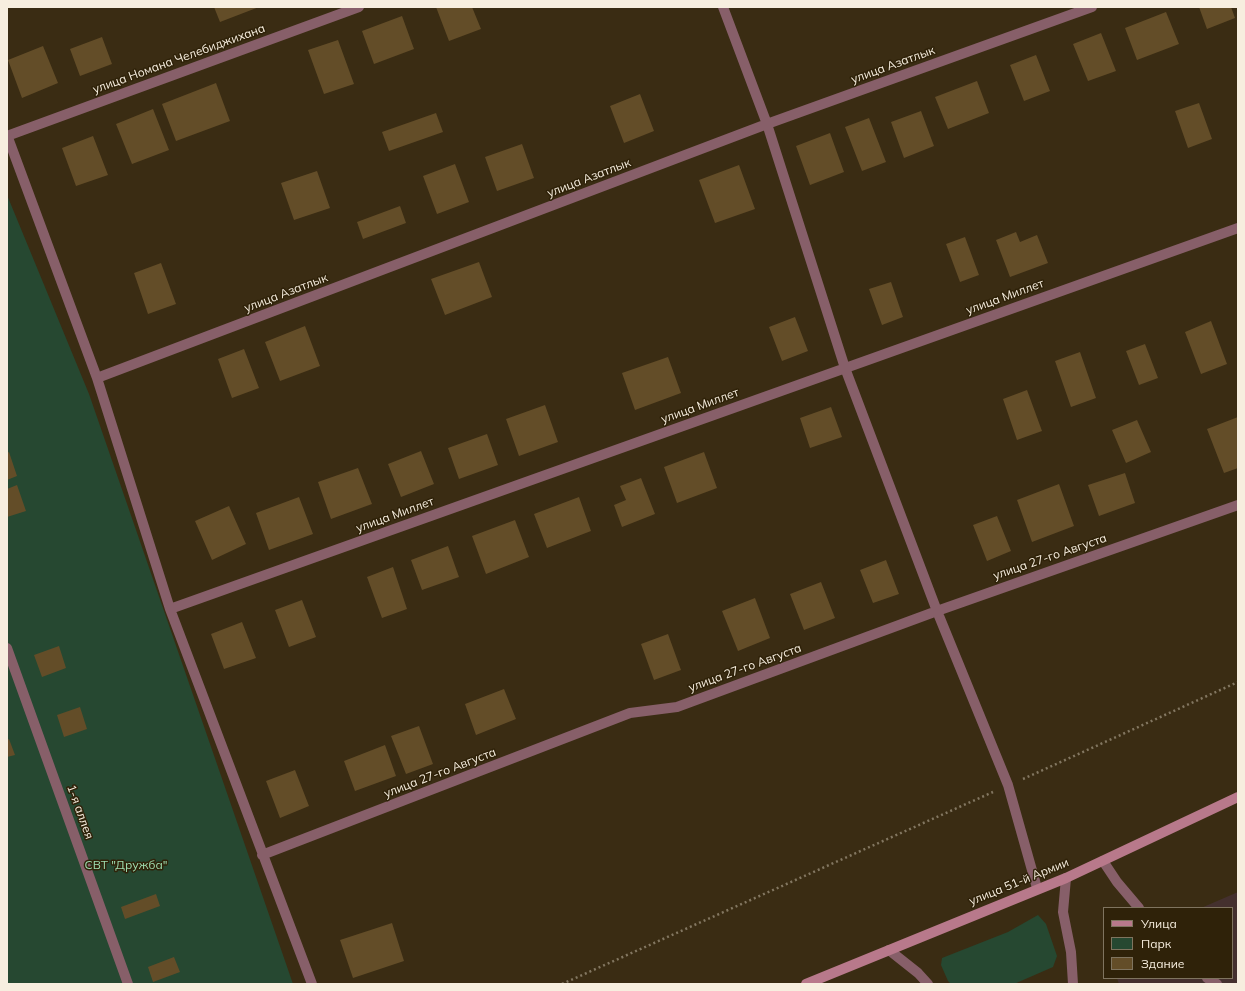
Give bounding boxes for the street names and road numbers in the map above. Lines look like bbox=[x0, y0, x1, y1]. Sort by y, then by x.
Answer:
street label: улица Номана Челебиджихана bbox=[91, 21, 267, 97]
street label: улица Азатлык bbox=[849, 43, 937, 87]
street label: улица Азатлык bbox=[545, 155, 633, 201]
street label: улица Азатлык bbox=[242, 270, 330, 316]
street label: улица Миллет bbox=[964, 276, 1046, 318]
street label: улица Миллет bbox=[659, 385, 741, 427]
street label: улица Миллет bbox=[354, 494, 436, 536]
street label: улица 27-го Августа bbox=[991, 531, 1109, 583]
street label: улица 27-го Августа bbox=[687, 641, 803, 695]
street label: улица 27-го Августа bbox=[382, 745, 498, 801]
street label: 1-я аллея bbox=[64, 783, 96, 841]
street label: улица 51-й Армии bbox=[967, 855, 1071, 909]

